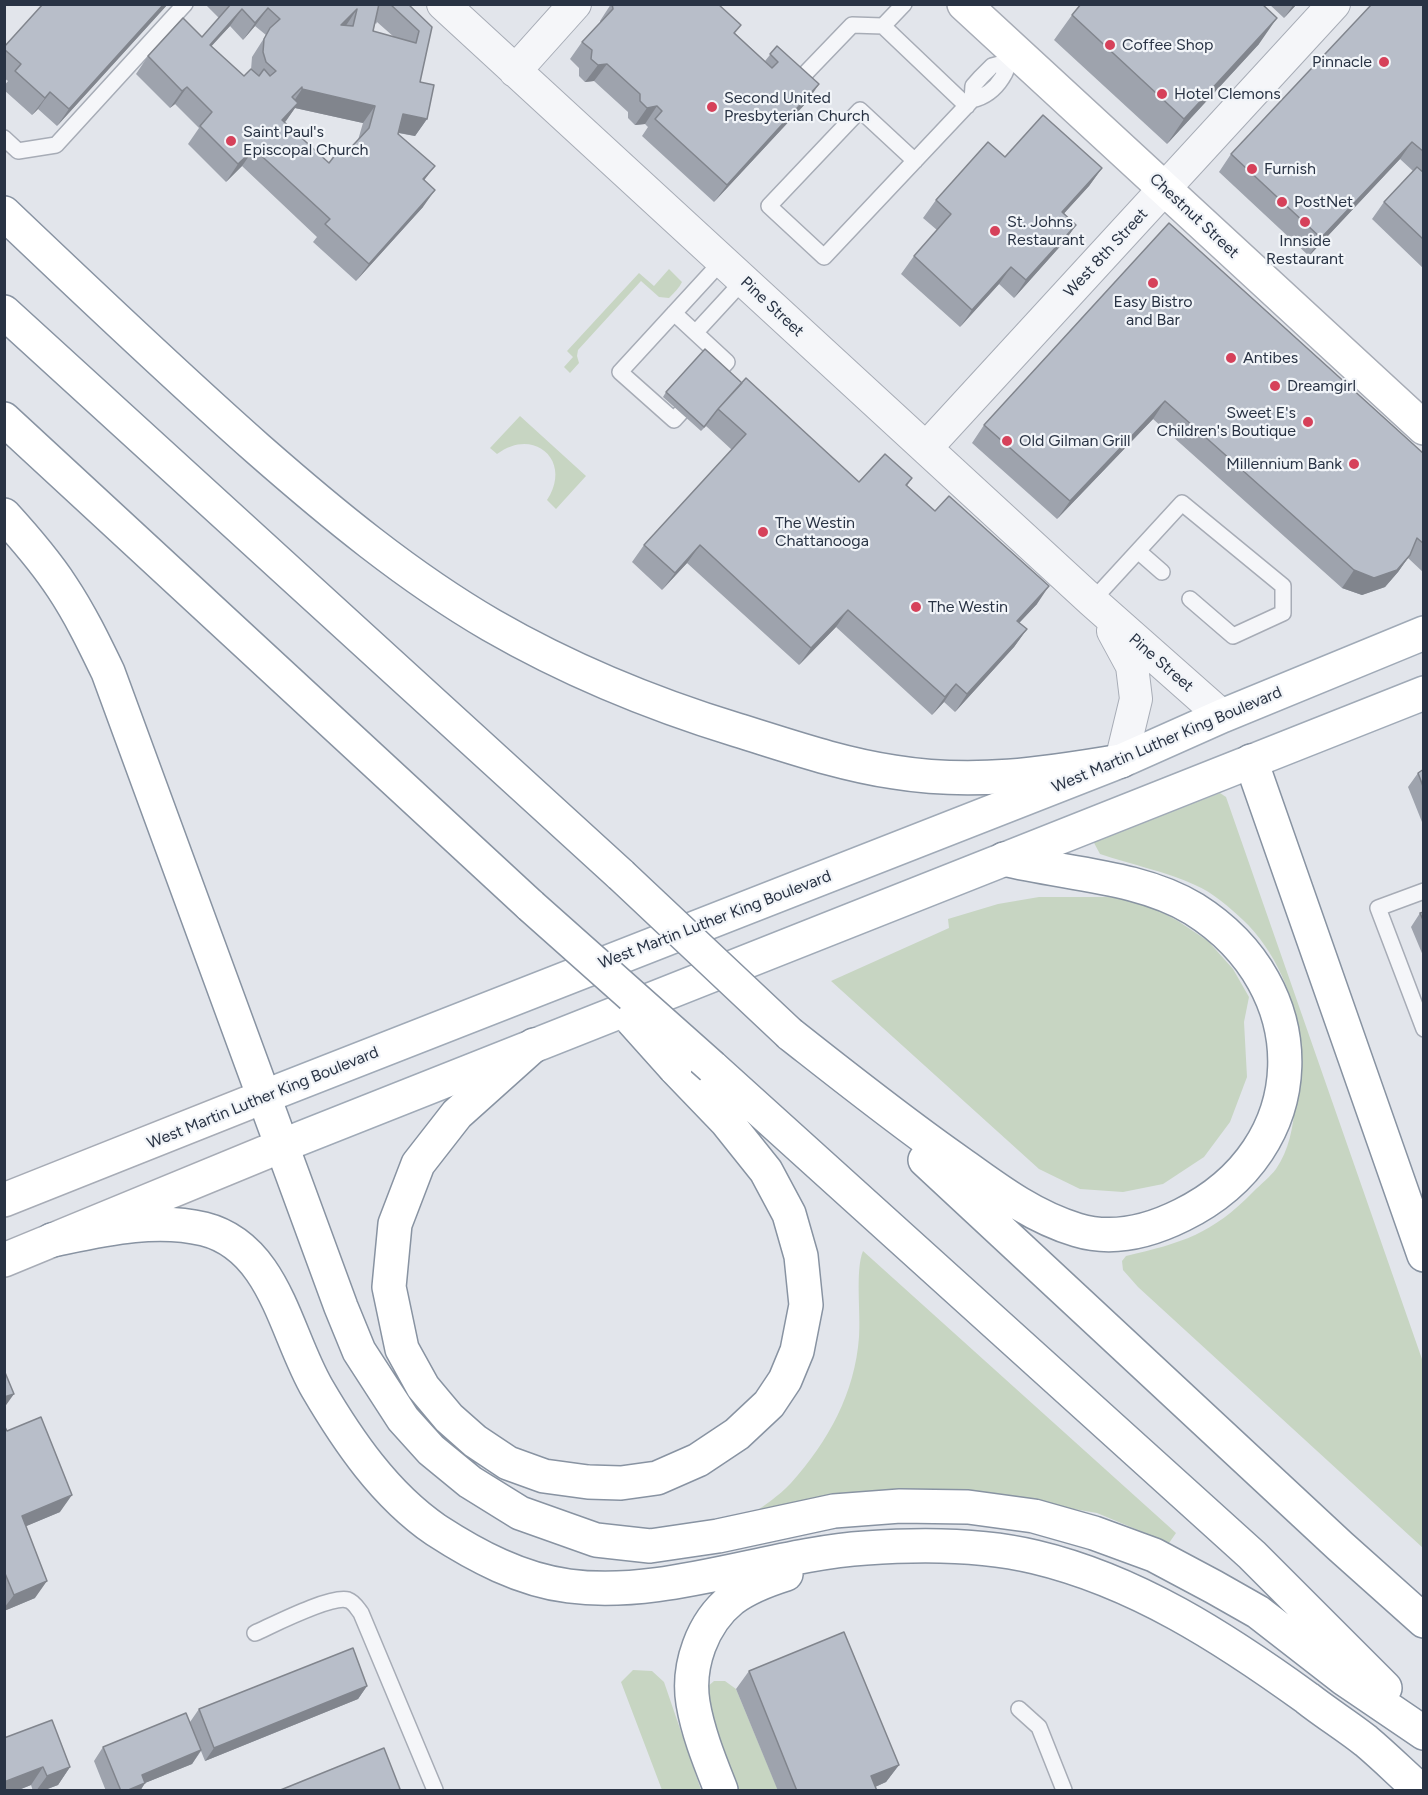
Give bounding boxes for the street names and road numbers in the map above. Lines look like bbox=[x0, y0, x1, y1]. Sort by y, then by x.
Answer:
street label: Chestnut Street bbox=[1145, 170, 1243, 262]
street label: West 8th Street bbox=[1060, 205, 1152, 301]
street label: Pine Street bbox=[736, 273, 808, 341]
street label: Pine Street bbox=[1125, 630, 1197, 696]
street label: West Martin Luther King Boulevard bbox=[1049, 683, 1285, 797]
street label: West Martin Luther King Boulevard bbox=[596, 867, 834, 973]
street label: West Martin Luther King Boulevard bbox=[145, 1043, 381, 1153]

